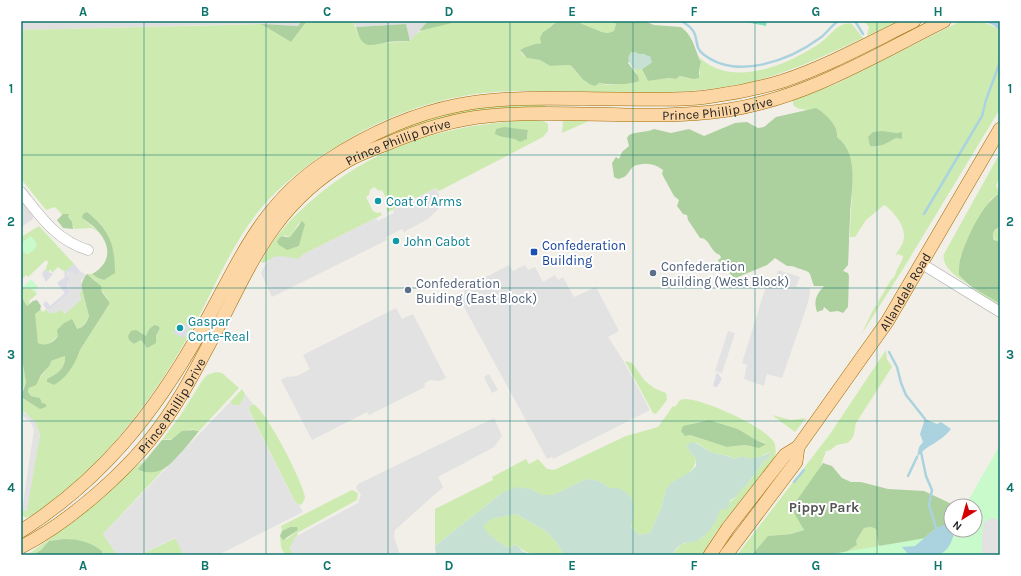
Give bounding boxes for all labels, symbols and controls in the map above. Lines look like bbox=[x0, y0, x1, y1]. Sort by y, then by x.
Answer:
text: A bbox=[79, 4, 87, 19]
text: B bbox=[201, 4, 209, 19]
text: C bbox=[323, 4, 331, 19]
text: D bbox=[445, 4, 454, 19]
text: E bbox=[568, 4, 576, 19]
text: F bbox=[690, 4, 698, 19]
text: G bbox=[812, 4, 820, 19]
text: H bbox=[933, 4, 943, 19]
text: 1 bbox=[9, 81, 13, 96]
text: 1 bbox=[1008, 81, 1012, 96]
street label: Prince Phillip Drive bbox=[662, 93, 775, 123]
street label: Prince Phillip Drive bbox=[343, 115, 452, 168]
place label: Coat of Arms bbox=[386, 194, 462, 209]
marker: Coat of Arms bbox=[373, 196, 383, 206]
text: 2 bbox=[7, 214, 15, 229]
text: 2 bbox=[1006, 214, 1014, 229]
place label: John Cabot bbox=[404, 234, 470, 249]
marker: John Cabot bbox=[391, 236, 401, 246]
place label: Confederation Building bbox=[542, 238, 626, 268]
marker: Confederation Building bbox=[529, 247, 539, 257]
street label: Allandale Road bbox=[876, 250, 934, 334]
place label: Confederation Building (West Block) bbox=[661, 259, 789, 289]
marker: Confederation Building (West Block) bbox=[648, 268, 658, 278]
place label: Confederation Buiding (East Block) bbox=[416, 276, 537, 306]
marker: Confederation Buiding (East Block) bbox=[403, 285, 413, 295]
place label: Gaspar Corte-Real bbox=[188, 314, 249, 344]
marker: Gaspar Corte-Real bbox=[175, 323, 185, 333]
text: 3 bbox=[7, 347, 15, 362]
text: 3 bbox=[1006, 347, 1014, 362]
street label: Prince Phillip Drive bbox=[135, 355, 209, 457]
text: 4 bbox=[7, 480, 15, 495]
text: 4 bbox=[1006, 480, 1014, 495]
north arrow bbox=[943, 498, 983, 538]
district label: Pippy Park bbox=[789, 499, 860, 516]
text: N bbox=[950, 518, 964, 533]
text: A bbox=[79, 558, 87, 573]
text: B bbox=[201, 558, 209, 573]
text: C bbox=[323, 558, 331, 573]
text: D bbox=[445, 558, 454, 573]
text: E bbox=[568, 558, 576, 573]
text: F bbox=[690, 558, 698, 573]
text: G bbox=[812, 558, 820, 573]
text: H bbox=[933, 558, 943, 573]

